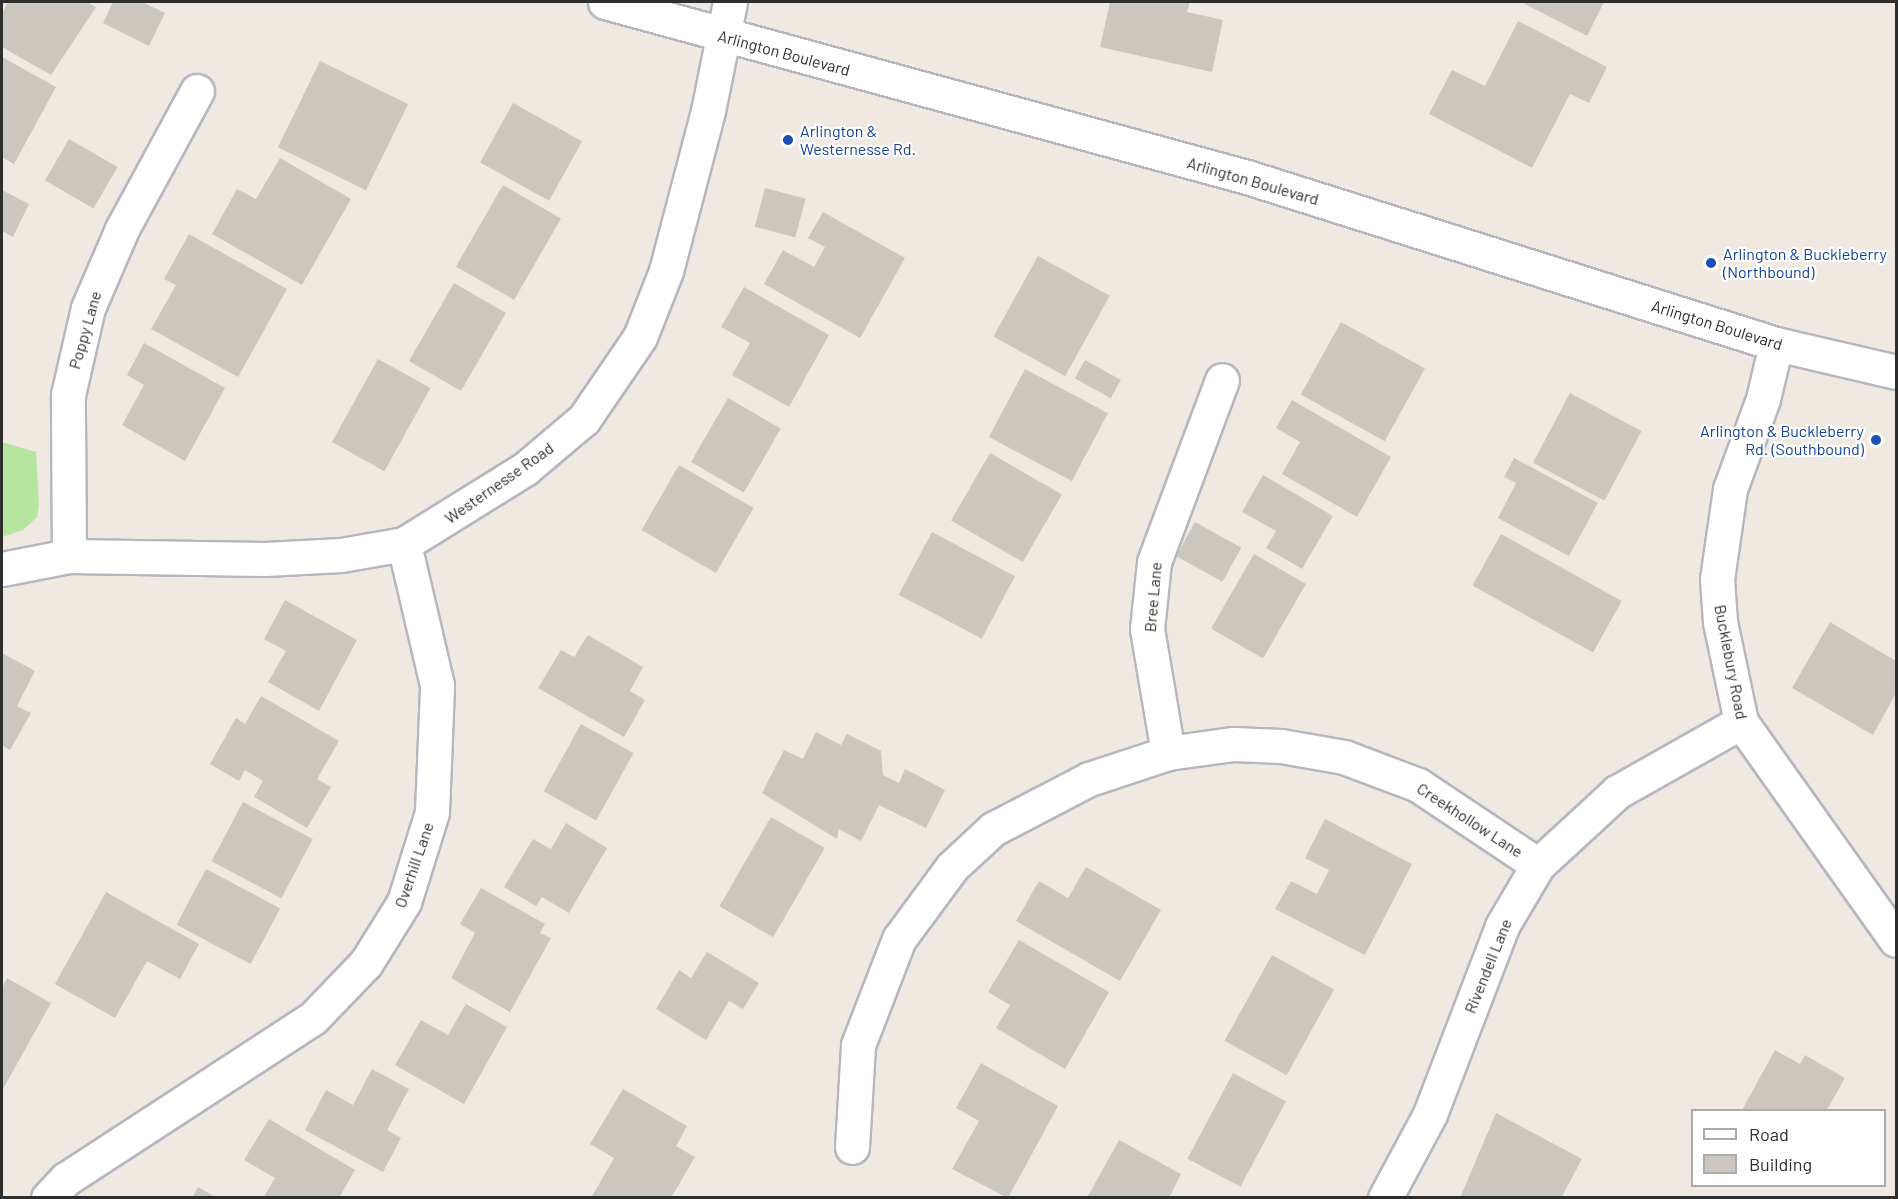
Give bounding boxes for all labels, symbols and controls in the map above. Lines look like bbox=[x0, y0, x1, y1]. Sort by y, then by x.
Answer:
street label: Arlington Boulevard bbox=[716, 26, 852, 80]
place label: Arlington & Westernesse Rd. bbox=[800, 121, 916, 159]
marker: Arlington & Westernesse Rd. bbox=[781, 133, 795, 147]
street label: Arlington Boulevard bbox=[1185, 153, 1321, 209]
place label: Arlington & Buckleberry (Northbound) bbox=[1723, 244, 1887, 282]
marker: Arlington & Buckleberry (Northbound) bbox=[1704, 256, 1718, 270]
street label: Poppy Lane bbox=[65, 289, 105, 371]
street label: Arlington Boulevard bbox=[1649, 296, 1785, 354]
place label: Arlington & Buckleberry Rd. (Southbound) bbox=[1700, 421, 1864, 459]
marker: Arlington & Buckleberry Rd. (Southbound) bbox=[1869, 433, 1883, 447]
street label: Westernesse Road bbox=[441, 438, 557, 528]
street label: Bree Lane bbox=[1140, 561, 1166, 633]
street label: Bucklebury Road bbox=[1710, 603, 1752, 721]
street label: Creekhollow Lane bbox=[1413, 779, 1527, 861]
street label: Overhill Lane bbox=[390, 820, 438, 910]
street label: Rivendell Lane bbox=[1460, 916, 1516, 1016]
legend bbox=[1691, 1109, 1886, 1187]
text: Road bbox=[1749, 1123, 1789, 1145]
text: Building bbox=[1749, 1153, 1812, 1175]

